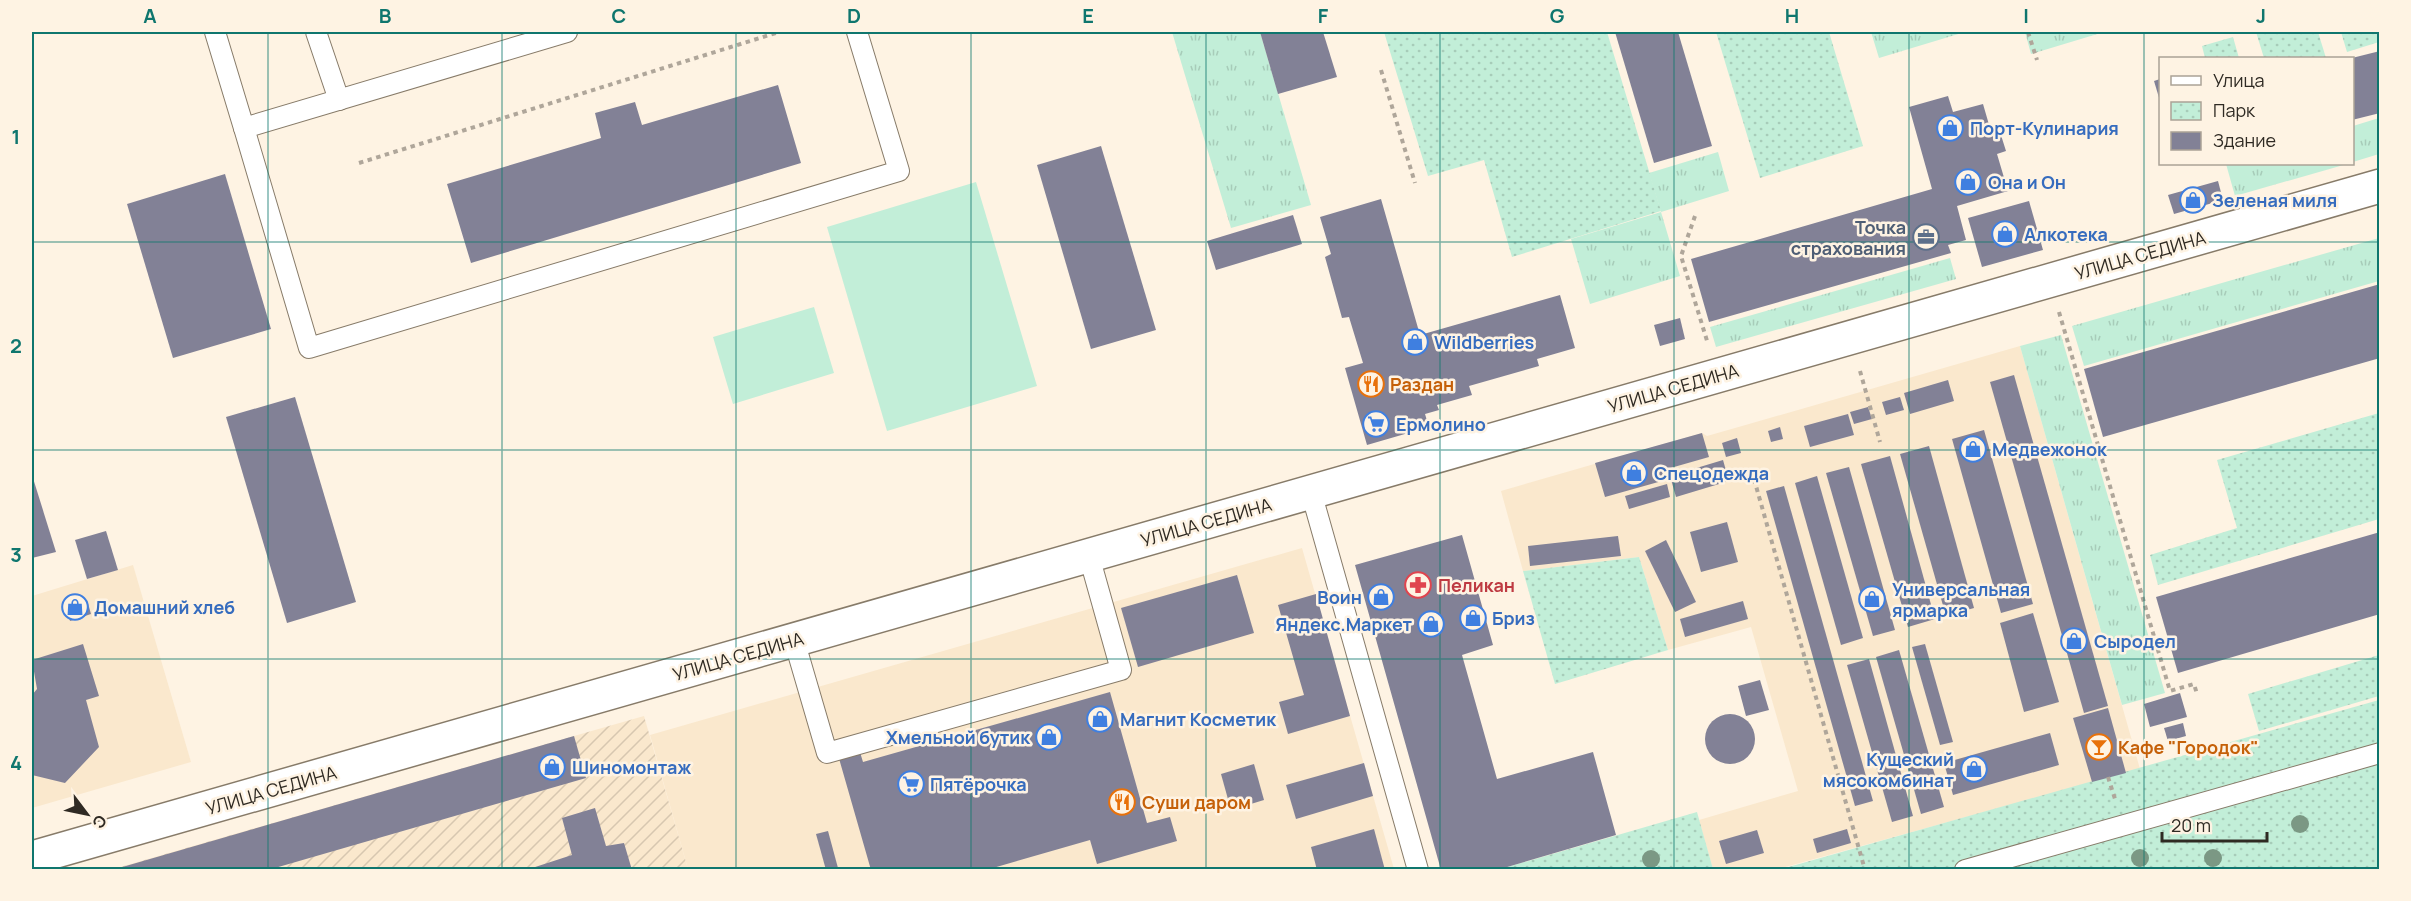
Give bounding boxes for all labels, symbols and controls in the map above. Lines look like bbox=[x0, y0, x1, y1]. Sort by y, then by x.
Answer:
text: A bbox=[143, 2, 157, 29]
text: B bbox=[379, 2, 392, 29]
text: C bbox=[612, 2, 626, 29]
text: D bbox=[847, 2, 861, 29]
text: E bbox=[1082, 2, 1094, 29]
text: F bbox=[1318, 2, 1329, 29]
text: G bbox=[1550, 2, 1565, 29]
text: H bbox=[1785, 2, 1799, 29]
text: I bbox=[2023, 2, 2029, 29]
text: J bbox=[2256, 2, 2266, 29]
legend bbox=[2159, 57, 2354, 165]
text: Улица bbox=[2213, 68, 2265, 92]
text: Парк bbox=[2213, 98, 2256, 122]
shop icon: Порт-Кулинария bbox=[1935, 113, 1965, 143]
place label: Порт-Кулинария bbox=[1970, 116, 2119, 140]
text: 1 bbox=[12, 123, 20, 150]
text: Здание bbox=[2213, 128, 2276, 152]
shop icon: Она и Он bbox=[1953, 167, 1983, 197]
place label: Она и Он bbox=[1988, 170, 2066, 194]
shop icon: Зеленая миля bbox=[2178, 185, 2208, 215]
place label: Зеленая миля bbox=[2212, 188, 2337, 212]
place label: Точка страхования bbox=[1791, 215, 1906, 260]
shop icon: Алкотека bbox=[1990, 219, 2020, 249]
office icon: Точка страхования bbox=[1911, 222, 1941, 252]
place label: Алкотека bbox=[2024, 222, 2108, 246]
street label: УЛИЦА СЕДИНА bbox=[2072, 225, 2209, 285]
shop icon: Wildberries bbox=[1400, 327, 1430, 357]
place label: Wildberries bbox=[1434, 330, 1535, 354]
text: 2 bbox=[10, 332, 22, 359]
street label: УЛИЦА СЕДИНА bbox=[1605, 358, 1742, 418]
restaurant icon: Раздан bbox=[1356, 369, 1386, 399]
place label: Раздан bbox=[1390, 372, 1454, 396]
supermarket icon: Ермолино bbox=[1361, 409, 1391, 439]
place label: Ермолино bbox=[1396, 412, 1486, 436]
shop icon: Медвежонок bbox=[1958, 434, 1988, 464]
place label: Медвежонок bbox=[1992, 437, 2108, 461]
shop icon: Спецодежда bbox=[1619, 458, 1649, 488]
place label: Спецодежда bbox=[1654, 461, 1769, 485]
street label: УЛИЦА СЕДИНА bbox=[1138, 492, 1275, 552]
text: 3 bbox=[10, 541, 22, 568]
pharmacy icon: Пеликан bbox=[1403, 570, 1433, 600]
place label: Пеликан bbox=[1438, 573, 1515, 597]
place label: Универсальная ярмарка bbox=[1892, 577, 2030, 622]
shop icon: Воин bbox=[1366, 582, 1396, 612]
shop icon: Универсальная ярмарка bbox=[1857, 584, 1887, 614]
place label: Воин bbox=[1317, 585, 1362, 609]
shop icon: Домашний хлеб bbox=[60, 592, 90, 622]
place label: Домашний хлеб bbox=[94, 595, 235, 619]
shop icon: Бриз bbox=[1458, 603, 1488, 633]
place label: Бриз bbox=[1492, 606, 1535, 630]
shop icon: Яндекс.Маркет bbox=[1416, 609, 1446, 639]
place label: Яндекс.Маркет bbox=[1275, 612, 1412, 636]
street label: УЛИЦА СЕДИНА bbox=[670, 626, 807, 686]
shop icon: Сыродел bbox=[2059, 626, 2089, 656]
place label: Сыродел bbox=[2094, 629, 2176, 653]
shop icon: Магнит Косметик bbox=[1085, 704, 1115, 734]
place label: Магнит Косметик bbox=[1120, 707, 1277, 731]
shop icon: Хмельной бутик bbox=[1034, 722, 1064, 752]
place label: Хмельной бутик bbox=[886, 725, 1031, 749]
bar icon: Кафе "Городок" bbox=[2084, 732, 2114, 762]
place label: Кафе "Городок" bbox=[2118, 735, 2259, 759]
place label: Кущеский мясокомбинат bbox=[1823, 747, 1954, 792]
text: 4 bbox=[10, 749, 22, 776]
shop icon: Шиномонтаж bbox=[537, 752, 567, 782]
shop icon: Кущеский мясокомбинат bbox=[1959, 754, 1989, 784]
place label: Шиномонтаж bbox=[572, 755, 691, 779]
street label: УЛИЦА СЕДИНА bbox=[203, 760, 340, 820]
supermarket icon: Пятёрочка bbox=[896, 769, 926, 799]
place label: Пятёрочка bbox=[930, 772, 1027, 796]
north arrow bbox=[57, 784, 117, 844]
restaurant icon: Суши даром bbox=[1107, 787, 1137, 817]
place label: Суши даром bbox=[1142, 790, 1251, 814]
scale bar bbox=[2162, 805, 2267, 843]
text: С bbox=[87, 811, 112, 833]
text: 20 m bbox=[2171, 813, 2211, 837]

